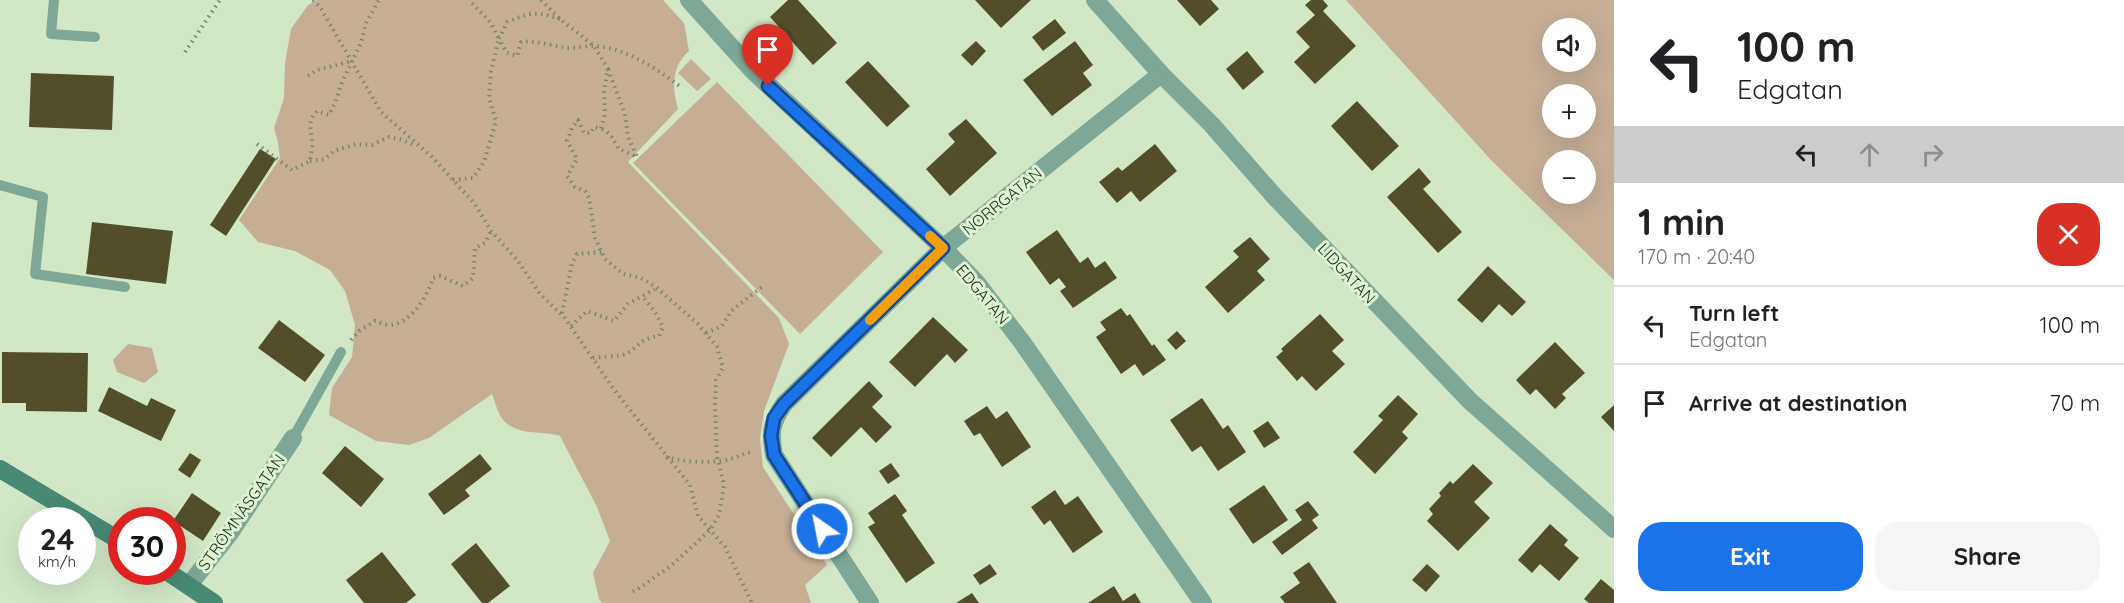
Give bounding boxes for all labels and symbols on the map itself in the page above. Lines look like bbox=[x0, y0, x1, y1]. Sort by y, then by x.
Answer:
pin bbox=[742, 24, 793, 86]
street label: NORRGATAN bbox=[958, 163, 1046, 239]
street label: LIDGATAN bbox=[1314, 239, 1380, 307]
street label: EDGATAN bbox=[952, 260, 1014, 328]
street label: STRÖMNÄSGATAN bbox=[193, 450, 289, 574]
position arrow bbox=[790, 497, 854, 561]
speed limit sign: 30 bbox=[108, 507, 186, 585]

